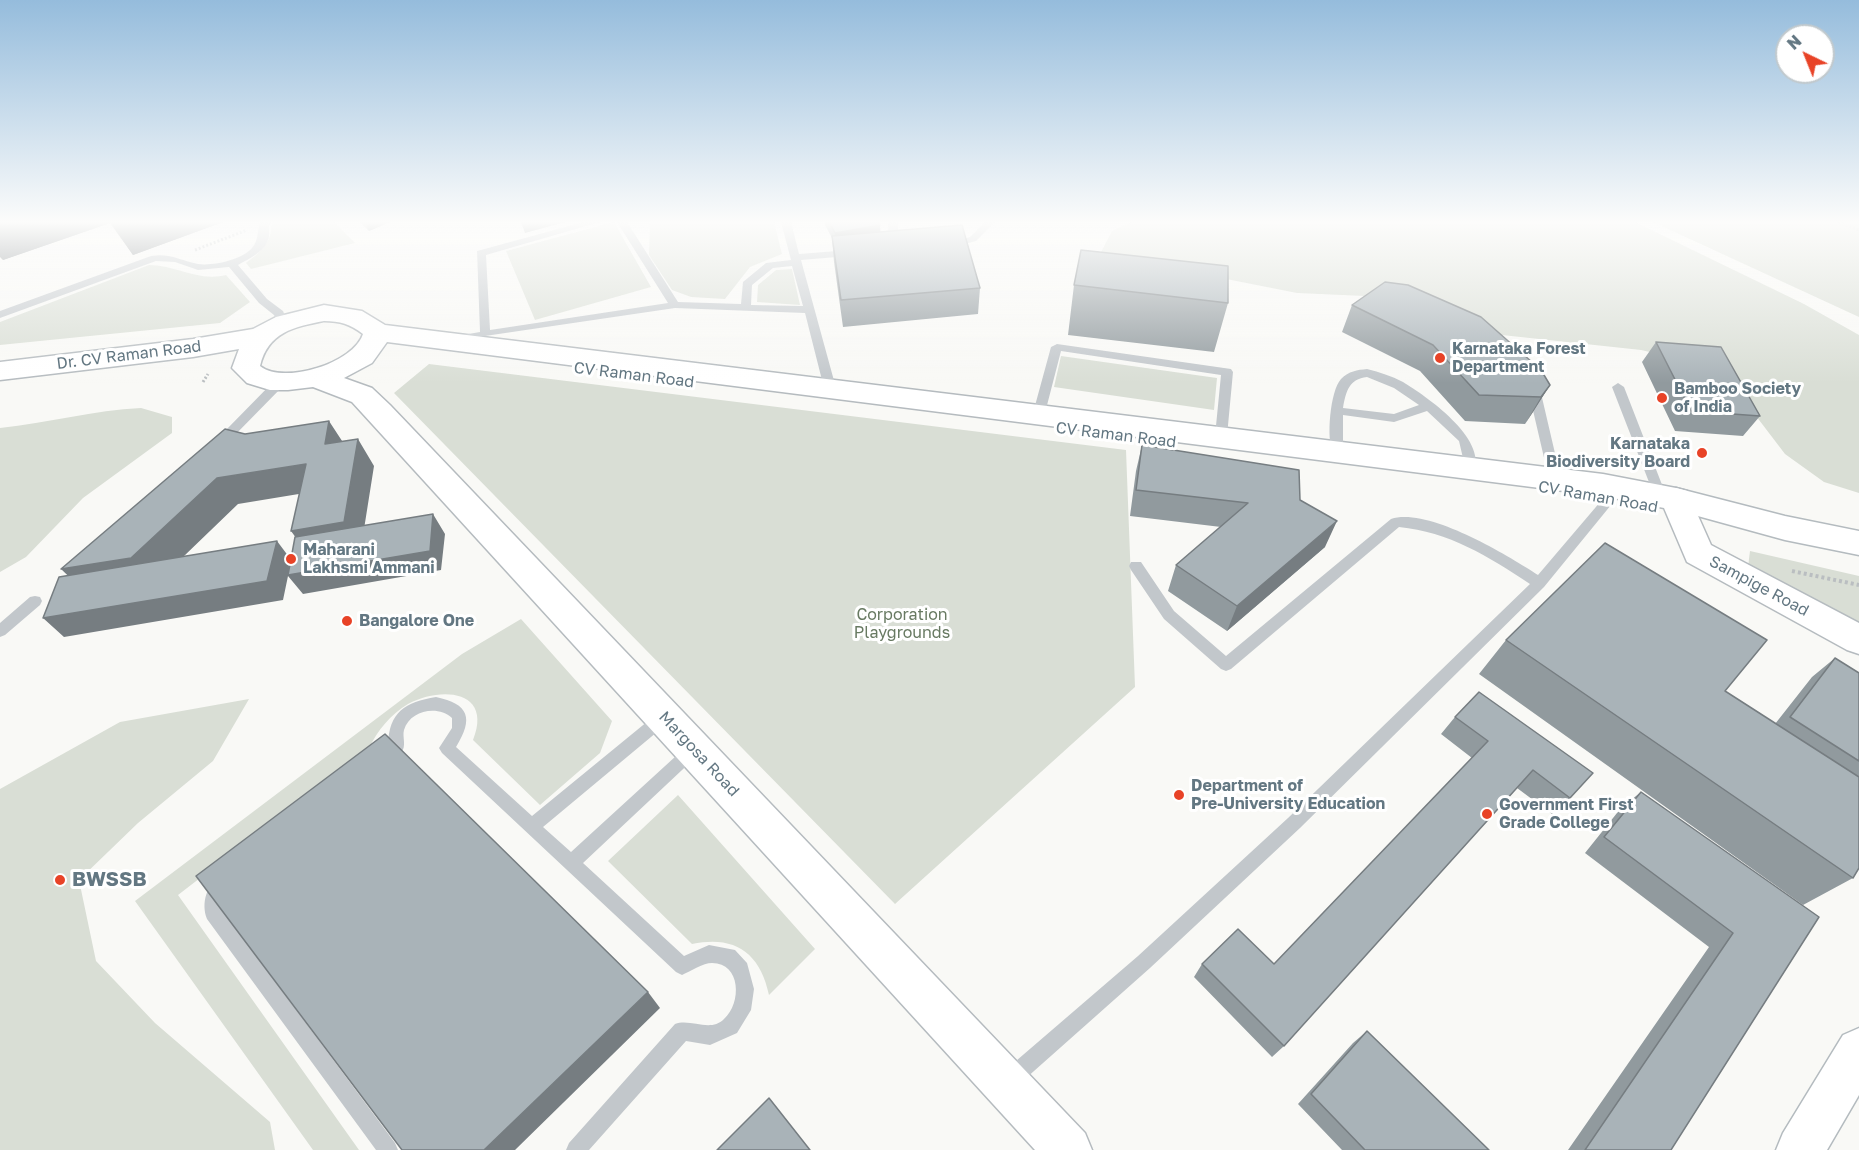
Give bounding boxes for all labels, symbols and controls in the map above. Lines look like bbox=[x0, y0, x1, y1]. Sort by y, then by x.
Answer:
north arrow bbox=[1775, 24, 1835, 84]
text: N bbox=[1783, 31, 1805, 54]
street label: Dr. CV Raman Road bbox=[56, 337, 202, 373]
place label: Karnataka Forest Department bbox=[1452, 339, 1586, 377]
marker: Karnataka Forest Department bbox=[1433, 351, 1447, 365]
street label: CV Raman Road bbox=[573, 358, 695, 392]
place label: Bamboo Society of India bbox=[1674, 379, 1801, 417]
marker: Bamboo Society of India bbox=[1655, 391, 1669, 405]
street label: CV Raman Road bbox=[1055, 418, 1177, 452]
place label: Karnataka Biodiversity Board bbox=[1546, 434, 1690, 472]
marker: Karnataka Biodiversity Board bbox=[1695, 446, 1709, 460]
street label: CV Raman Road bbox=[1537, 477, 1659, 517]
place label: Maharani Lakhsmi Ammani bbox=[303, 540, 435, 578]
marker: Maharani Lakhsmi Ammani bbox=[284, 552, 298, 566]
street label: Sampige Road bbox=[1706, 552, 1812, 620]
park label: Corporation Playgrounds bbox=[854, 605, 950, 643]
place label: Bangalore One bbox=[359, 611, 474, 631]
marker: Bangalore One bbox=[340, 614, 354, 628]
street label: Margosa Road bbox=[655, 708, 743, 800]
place label: Department of Pre-University Education bbox=[1191, 776, 1385, 814]
marker: Department of Pre-University Education bbox=[1172, 788, 1186, 802]
place label: Government First Grade College bbox=[1499, 795, 1634, 833]
marker: Government First Grade College bbox=[1480, 807, 1494, 821]
place label: BWSSB bbox=[72, 868, 147, 892]
marker: BWSSB bbox=[53, 873, 67, 887]

